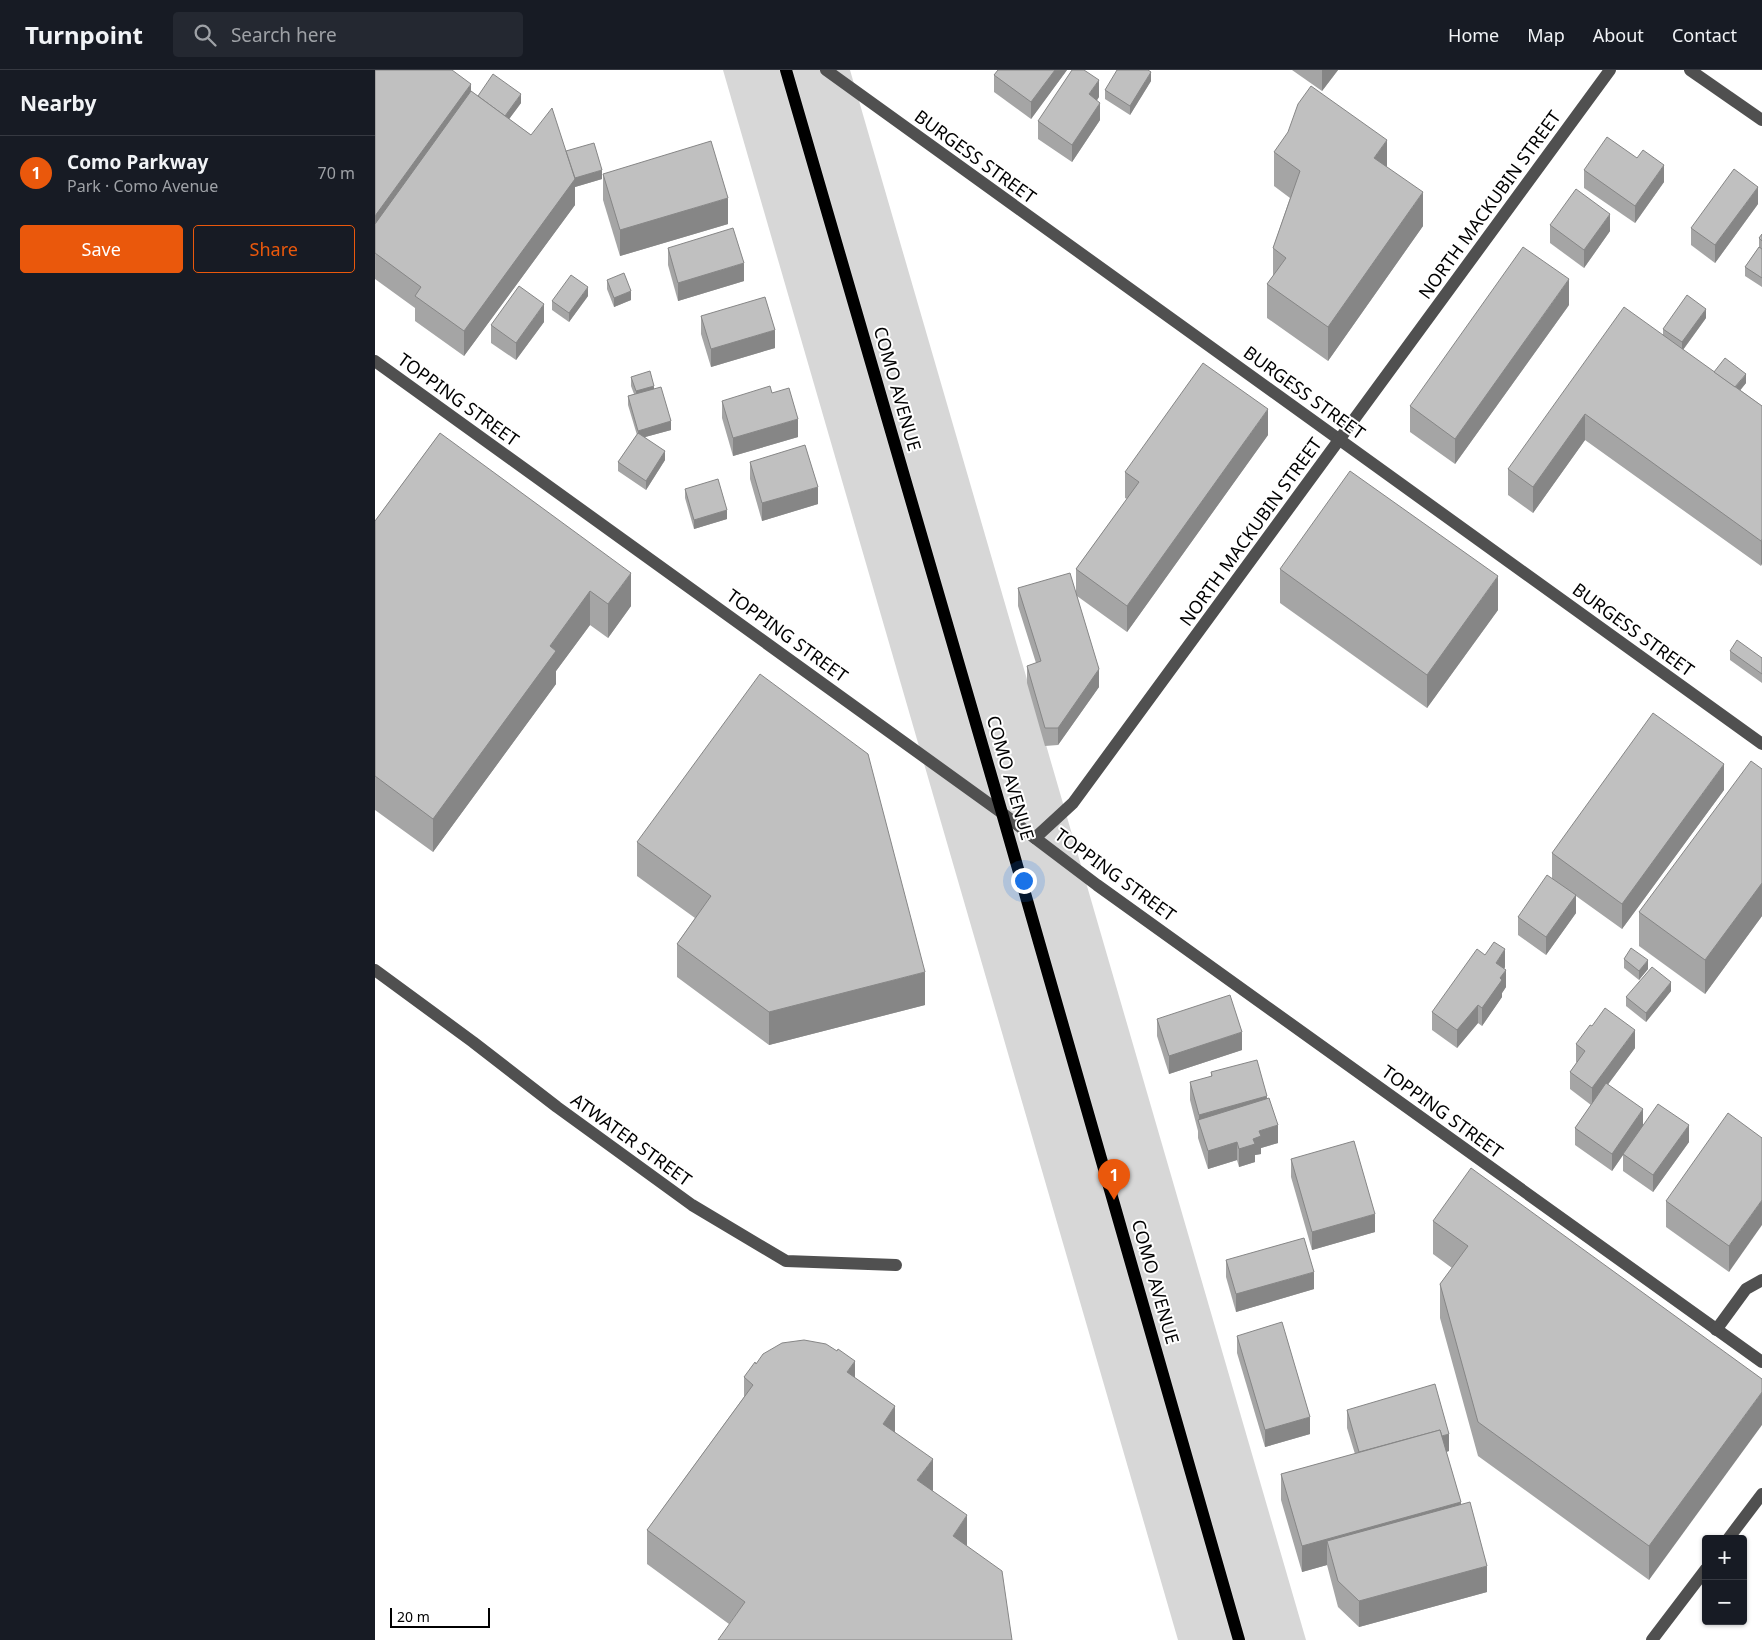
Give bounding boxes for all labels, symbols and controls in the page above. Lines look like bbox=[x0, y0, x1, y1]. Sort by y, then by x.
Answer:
search box bbox=[173, 12, 523, 57]
text: Turnpoint bbox=[25, 18, 143, 51]
icon: search bbox=[191, 21, 219, 49]
text: Search here bbox=[231, 22, 337, 48]
text: Home bbox=[1448, 23, 1499, 47]
text: Map bbox=[1527, 23, 1565, 47]
text: About bbox=[1593, 23, 1644, 47]
text: Contact bbox=[1672, 23, 1737, 47]
text: Nearby bbox=[20, 89, 96, 117]
street label: BURGESS STREET bbox=[910, 104, 1041, 208]
street label: NORTH MACKUBIN STREET bbox=[1413, 105, 1566, 303]
text: Como Parkway bbox=[67, 149, 208, 175]
text: 1 bbox=[31, 162, 41, 184]
text: 70 m bbox=[318, 162, 355, 184]
text: Park · Como Avenue bbox=[67, 175, 218, 197]
button: Save bbox=[20, 225, 183, 273]
button: Share bbox=[193, 225, 355, 273]
street label: COMO AVENUE bbox=[869, 324, 927, 454]
street label: BURGESS STREET bbox=[1239, 340, 1370, 444]
street label: TOPPING STREET bbox=[393, 347, 524, 451]
street label: NORTH MACKUBIN STREET bbox=[1174, 432, 1327, 630]
street label: BURGESS STREET bbox=[1568, 577, 1699, 681]
street label: TOPPING STREET bbox=[722, 583, 853, 687]
street label: COMO AVENUE bbox=[982, 713, 1040, 843]
street label: TOPPING STREET bbox=[1050, 822, 1181, 926]
your location bbox=[1011, 868, 1037, 894]
street label: TOPPING STREET bbox=[1377, 1059, 1508, 1163]
street label: ATWATER STREET bbox=[566, 1087, 697, 1191]
pin: 1 bbox=[1098, 1159, 1130, 1200]
street label: COMO AVENUE bbox=[1127, 1217, 1185, 1347]
map controls bbox=[1702, 1535, 1747, 1625]
button: + bbox=[1702, 1535, 1747, 1580]
button: − bbox=[1702, 1580, 1747, 1625]
scale bar bbox=[390, 1605, 490, 1628]
text: 20 m bbox=[397, 1607, 430, 1626]

